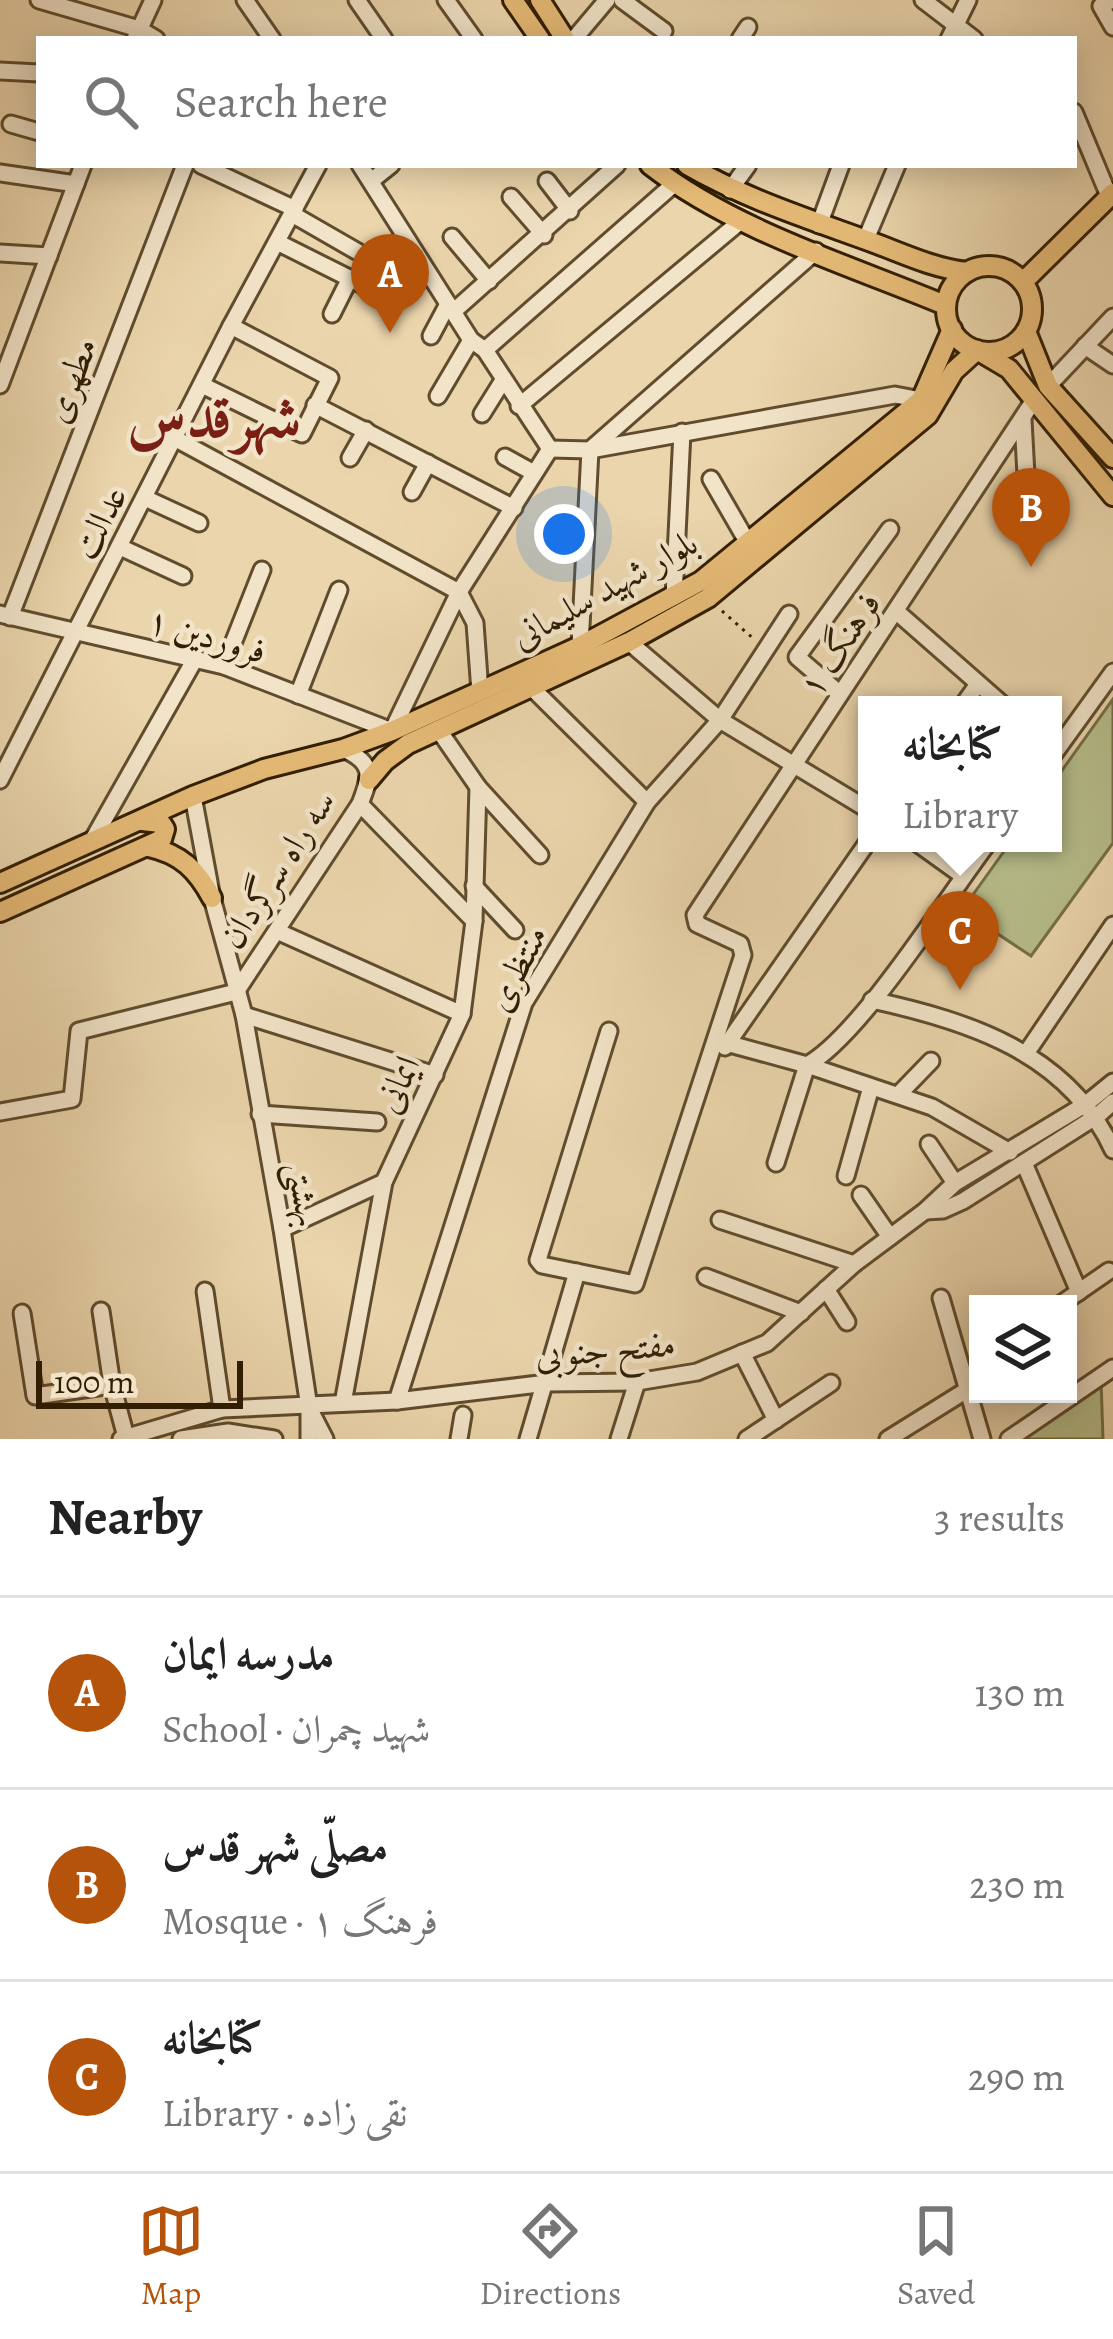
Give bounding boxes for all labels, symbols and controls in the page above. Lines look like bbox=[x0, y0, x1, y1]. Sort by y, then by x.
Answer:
search box bbox=[36, 36, 1077, 168]
icon: search bbox=[78, 69, 144, 135]
text: Search here bbox=[174, 71, 388, 133]
pin: A bbox=[351, 234, 429, 333]
street label: مطهری bbox=[31, 330, 109, 430]
district label: شهرقدس bbox=[127, 376, 301, 458]
pin: B bbox=[992, 468, 1070, 567]
street label: عدالت bbox=[59, 477, 139, 567]
your location bbox=[534, 504, 594, 564]
street label: بلوار شهید سلیمانی bbox=[502, 518, 706, 660]
street label: فرهنگ ۱ bbox=[786, 582, 892, 706]
street label: فروردین ۱ bbox=[142, 595, 272, 675]
popup bbox=[858, 696, 1062, 852]
text: کتابخانه bbox=[902, 713, 1003, 775]
street label: سه راه سرگردان bbox=[207, 780, 347, 958]
text: Library bbox=[902, 788, 1018, 841]
pin: C bbox=[921, 891, 999, 990]
street label: منتظری bbox=[473, 916, 559, 1020]
street label: ایمانی bbox=[362, 1047, 432, 1121]
street label: بهشتی bbox=[274, 1157, 335, 1231]
map controls bbox=[969, 1295, 1077, 1403]
button: layers bbox=[969, 1295, 1077, 1403]
street label: مفتح جنوبی bbox=[533, 1318, 678, 1388]
scale bar bbox=[36, 1355, 243, 1408]
text: 100 m bbox=[54, 1359, 134, 1404]
text: Nearby bbox=[48, 1482, 202, 1552]
text: 3 results bbox=[934, 1491, 1065, 1544]
text: مدرسه ایمان bbox=[162, 1623, 335, 1685]
text: A bbox=[75, 1666, 99, 1719]
text: 130 m bbox=[974, 1666, 1065, 1719]
text: School · شهید چمران bbox=[162, 1702, 430, 1755]
text: مصلّی شهر قدس bbox=[162, 1815, 388, 1877]
text: B bbox=[75, 1858, 99, 1911]
text: 230 m bbox=[969, 1858, 1065, 1911]
text: Mosque · فرهنگ ۱ bbox=[162, 1894, 438, 1947]
text: کتابخانه bbox=[162, 2007, 263, 2069]
text: C bbox=[75, 2050, 99, 2103]
text: 290 m bbox=[968, 2050, 1065, 2103]
text: Library · نقی زاده bbox=[162, 2086, 408, 2139]
tab: Map bbox=[138, 2198, 204, 2315]
tab: Directions bbox=[480, 2198, 621, 2315]
tab: Saved bbox=[897, 2198, 975, 2315]

